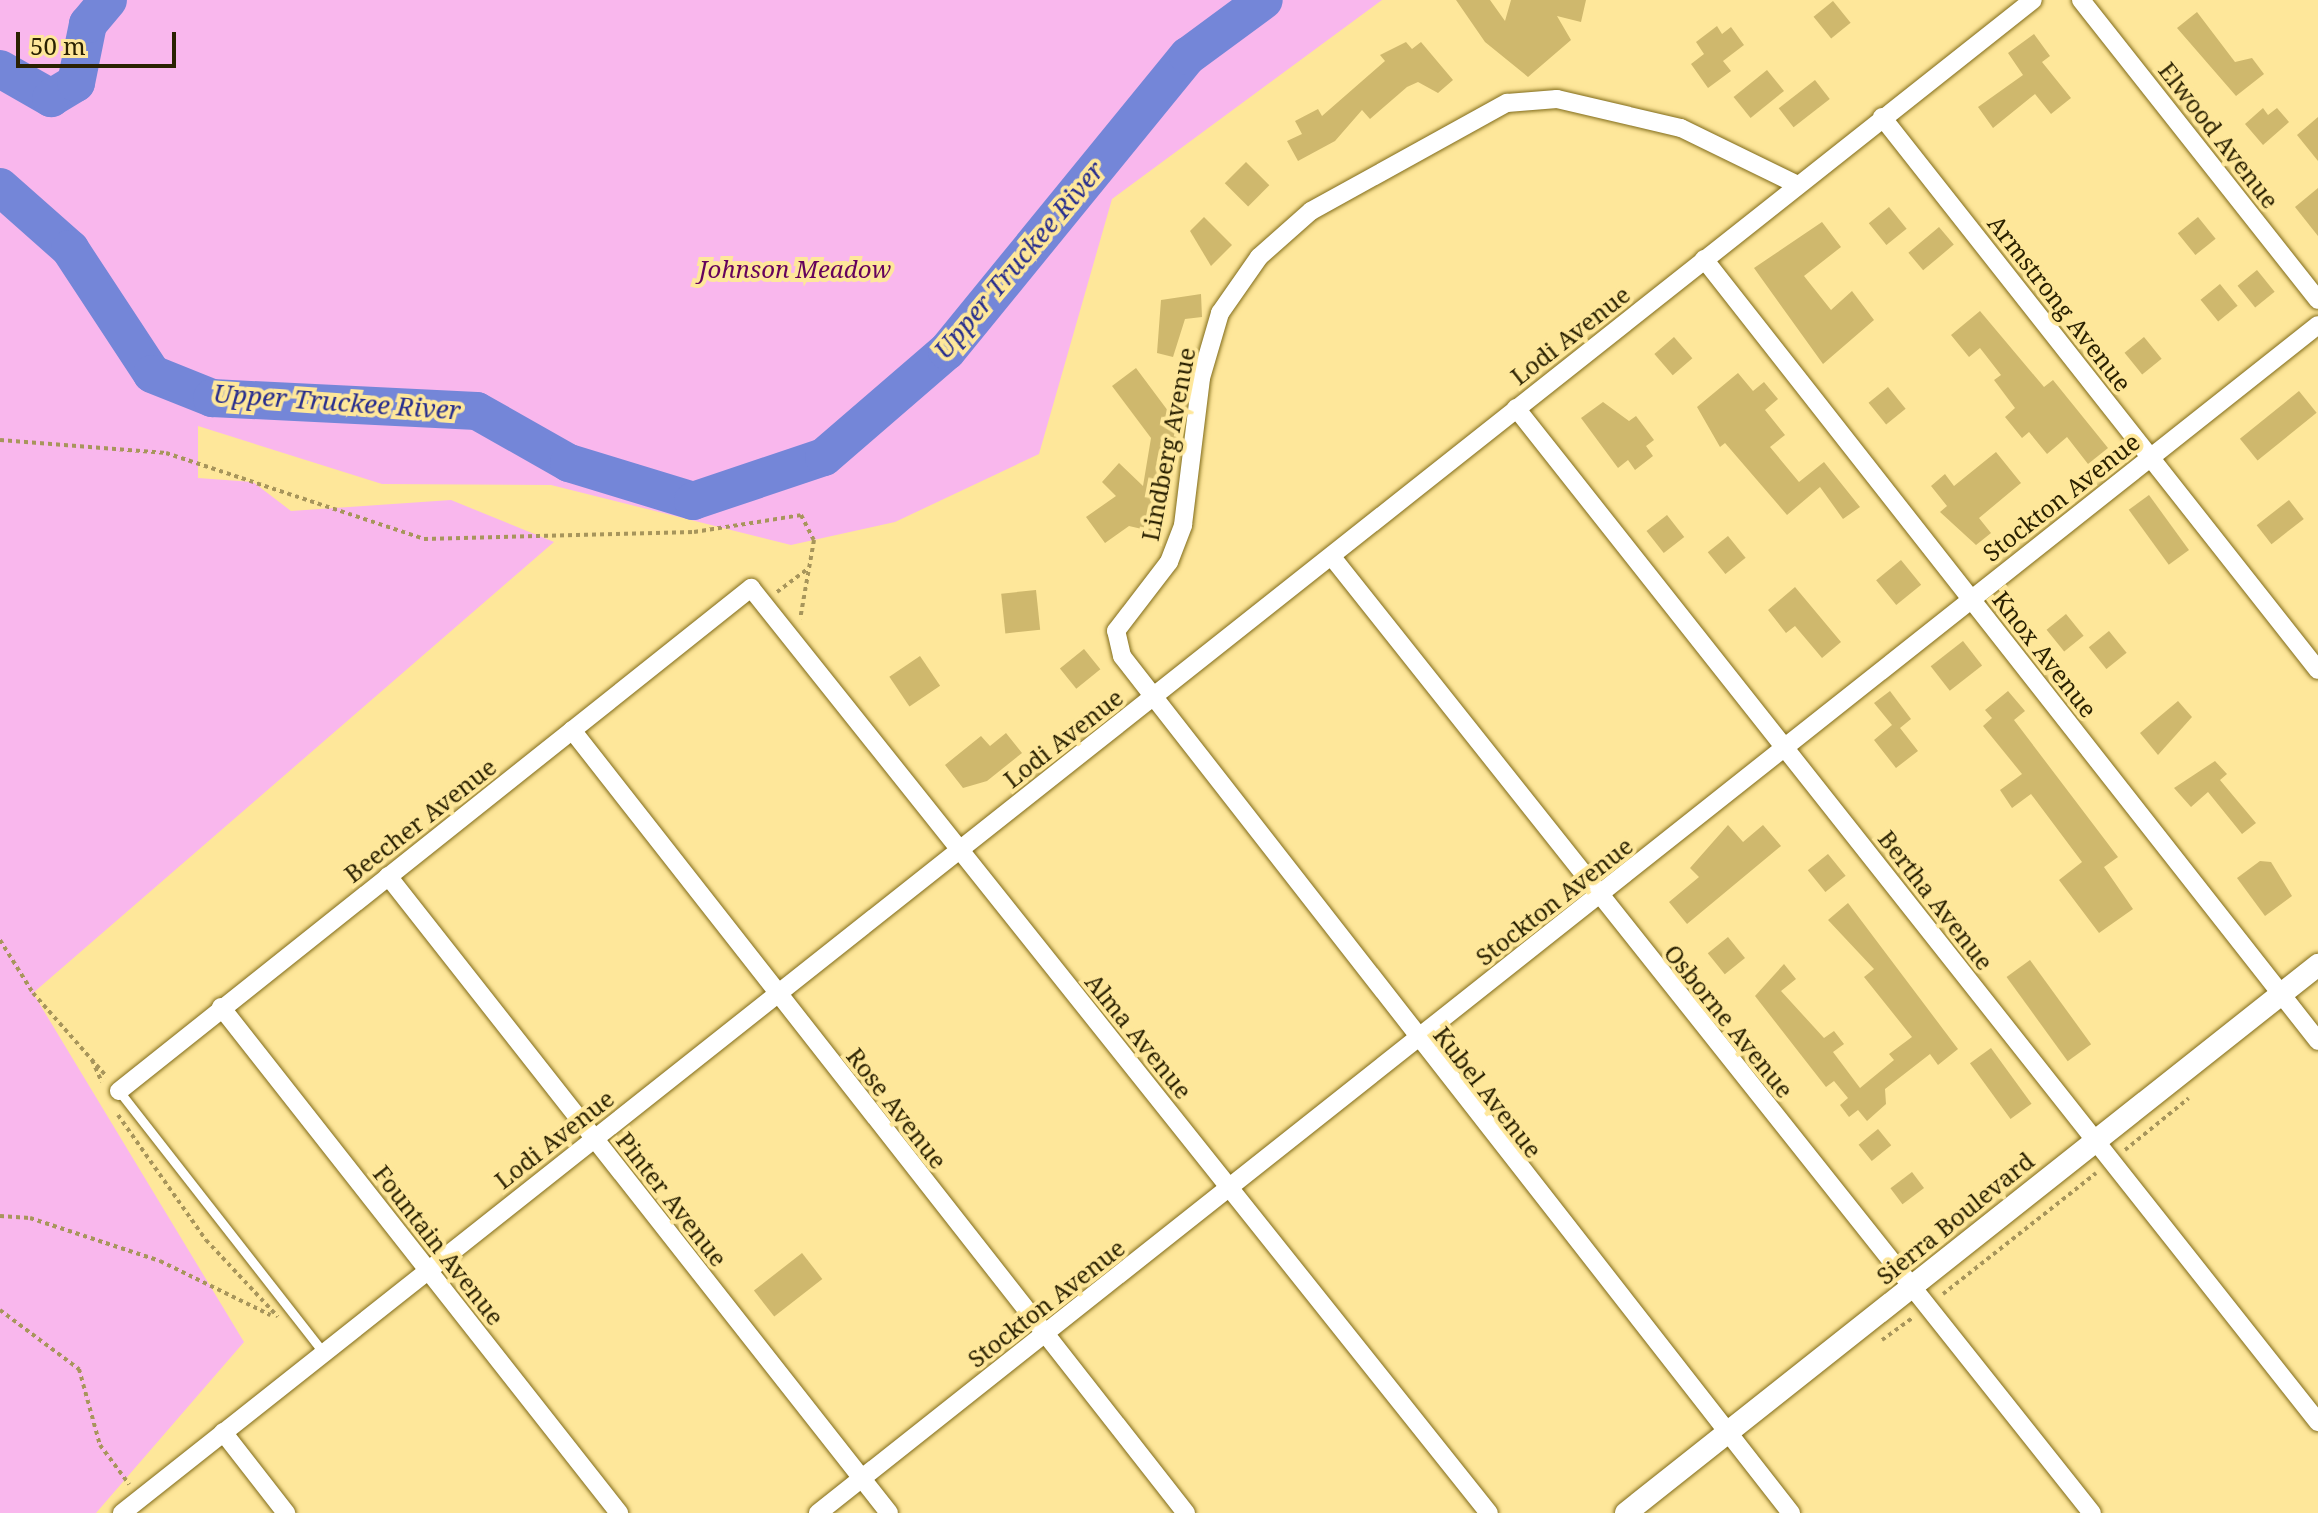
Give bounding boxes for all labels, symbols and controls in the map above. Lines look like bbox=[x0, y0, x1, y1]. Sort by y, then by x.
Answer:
scale bar bbox=[20, 16, 180, 66]
text: 50 m bbox=[30, 29, 86, 62]
street label: Elwood Avenue bbox=[2153, 56, 2285, 214]
water label: Upper Truckee River bbox=[927, 155, 1111, 365]
street label: Armstrong Avenue bbox=[1982, 209, 2138, 397]
park label: Johnson Meadow bbox=[699, 255, 891, 283]
street label: Lodi Avenue bbox=[1505, 280, 1635, 390]
street label: Lindberg Avenue bbox=[1135, 345, 1201, 543]
water label: Upper Truckee River bbox=[212, 378, 462, 426]
street label: Stockton Avenue bbox=[1977, 427, 2145, 567]
street label: Knox Avenue bbox=[1987, 585, 2103, 723]
street label: Lodi Avenue bbox=[998, 683, 1128, 793]
street label: Beecher Avenue bbox=[338, 752, 502, 888]
street label: Bertha Avenue bbox=[1873, 825, 1999, 975]
street label: Stockton Avenue bbox=[1470, 831, 1638, 971]
street label: Osborne Avenue bbox=[1658, 939, 1800, 1103]
street label: Alma Avenue bbox=[1080, 968, 1198, 1104]
street label: Kubel Avenue bbox=[1428, 1021, 1548, 1163]
street label: Rose Avenue bbox=[841, 1042, 953, 1174]
street label: Lodi Avenue bbox=[489, 1084, 619, 1194]
street label: Pinter Avenue bbox=[611, 1126, 733, 1272]
street label: Sierra Boulevard bbox=[1871, 1146, 2039, 1290]
street label: Fountain Avenue bbox=[368, 1159, 510, 1331]
street label: Stockton Avenue bbox=[962, 1233, 1130, 1373]

